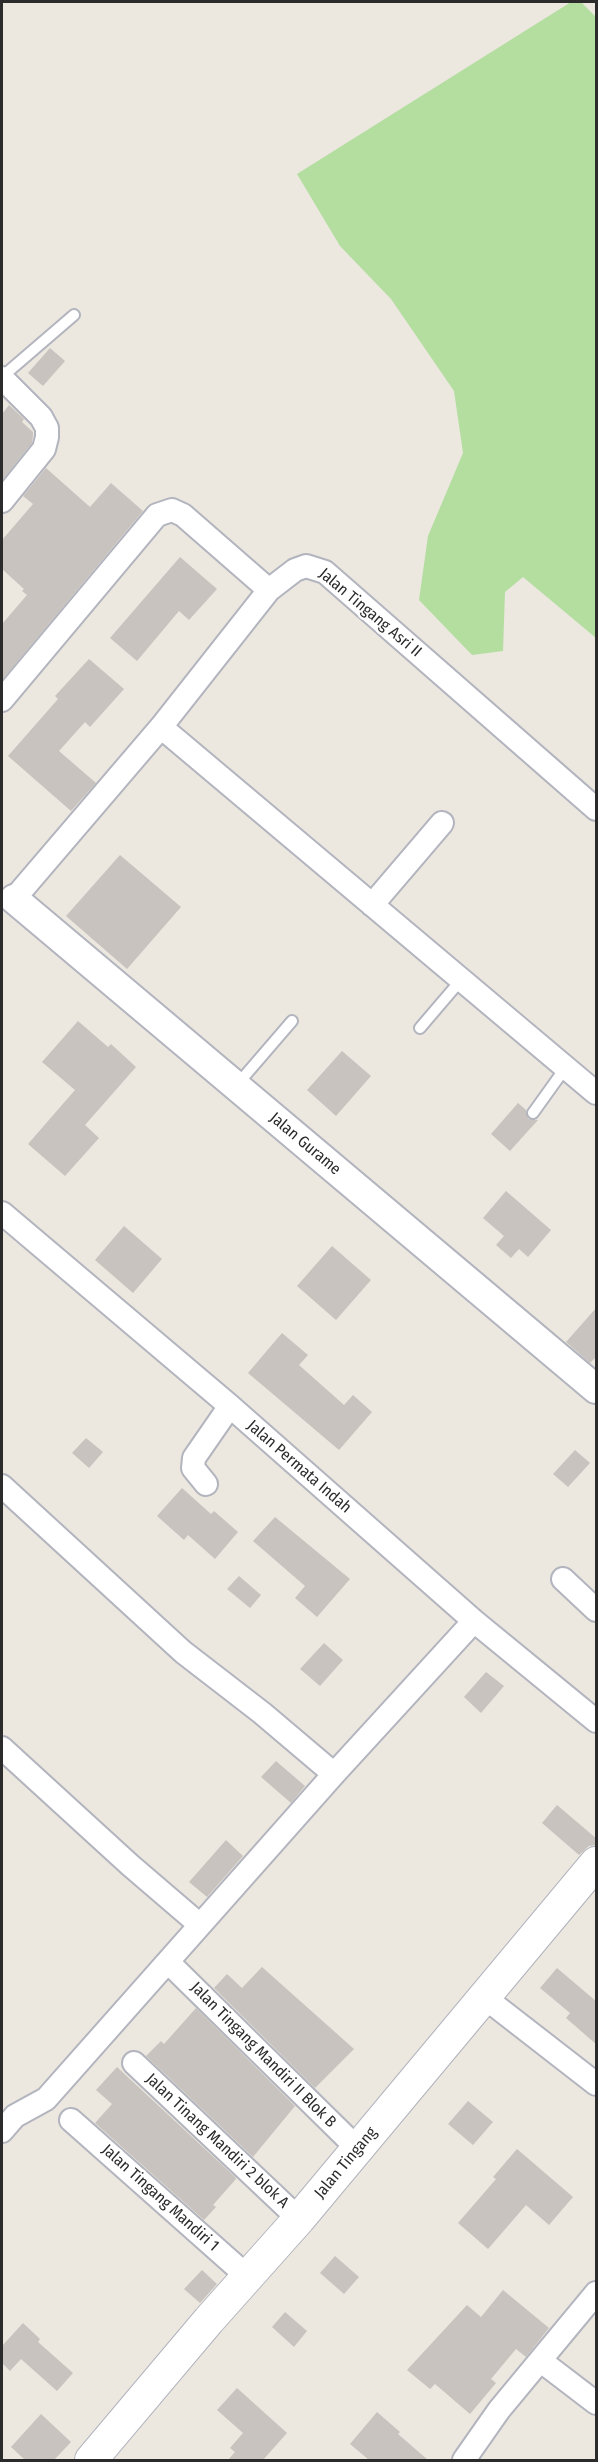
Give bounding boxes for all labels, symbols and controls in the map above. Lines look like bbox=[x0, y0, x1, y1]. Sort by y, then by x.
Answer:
street label: Jalan Tingang Asri II bbox=[315, 565, 425, 661]
street label: Jalan Gurame bbox=[266, 1109, 344, 1179]
street label: Jalan Permata Indah bbox=[243, 1416, 355, 1518]
street label: Jalan Tingang Mandiri II Blok B bbox=[186, 1978, 340, 2132]
street label: Jalan Tinang Mandiri 2 blok A bbox=[141, 2070, 293, 2212]
street label: Jalan Tingang bbox=[311, 2123, 381, 2203]
street label: Jalan Tingang Mandiri 1 bbox=[98, 2140, 222, 2256]

